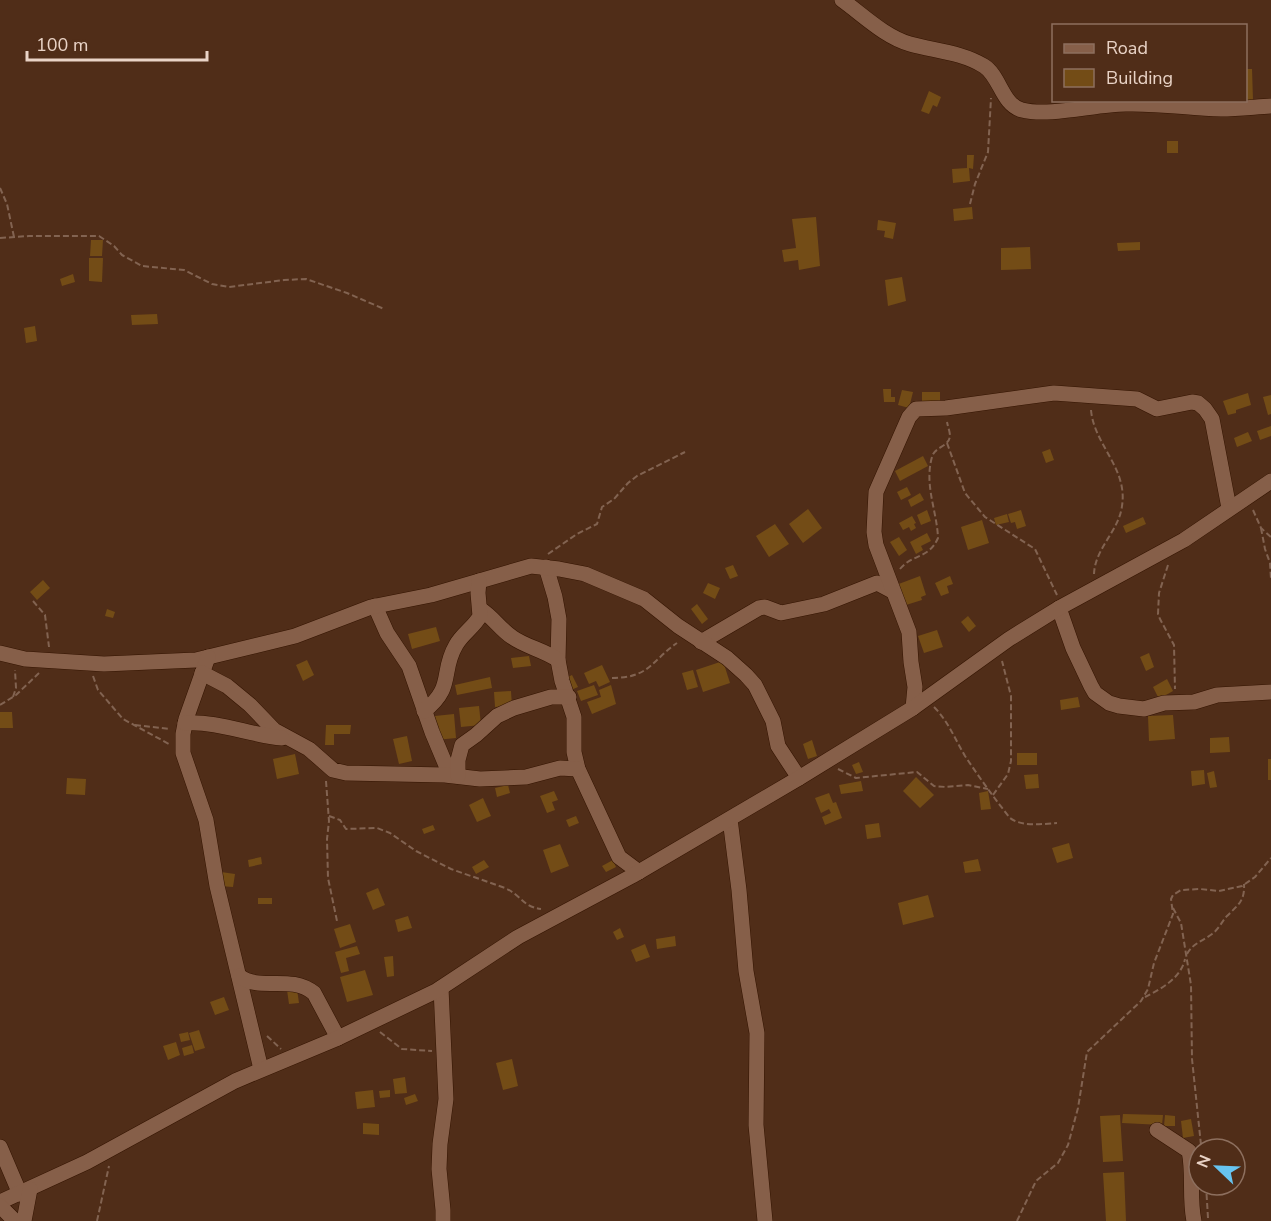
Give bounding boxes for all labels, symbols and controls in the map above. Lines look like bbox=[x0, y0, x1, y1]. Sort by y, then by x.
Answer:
scale bar bbox=[27, 24, 207, 62]
legend bbox=[1052, 24, 1247, 102]
text: 100 m bbox=[36, 33, 88, 57]
text: Road bbox=[1106, 36, 1148, 60]
text: Building bbox=[1106, 66, 1173, 90]
north arrow bbox=[1187, 1137, 1247, 1197]
text: N bbox=[1192, 1152, 1217, 1171]

